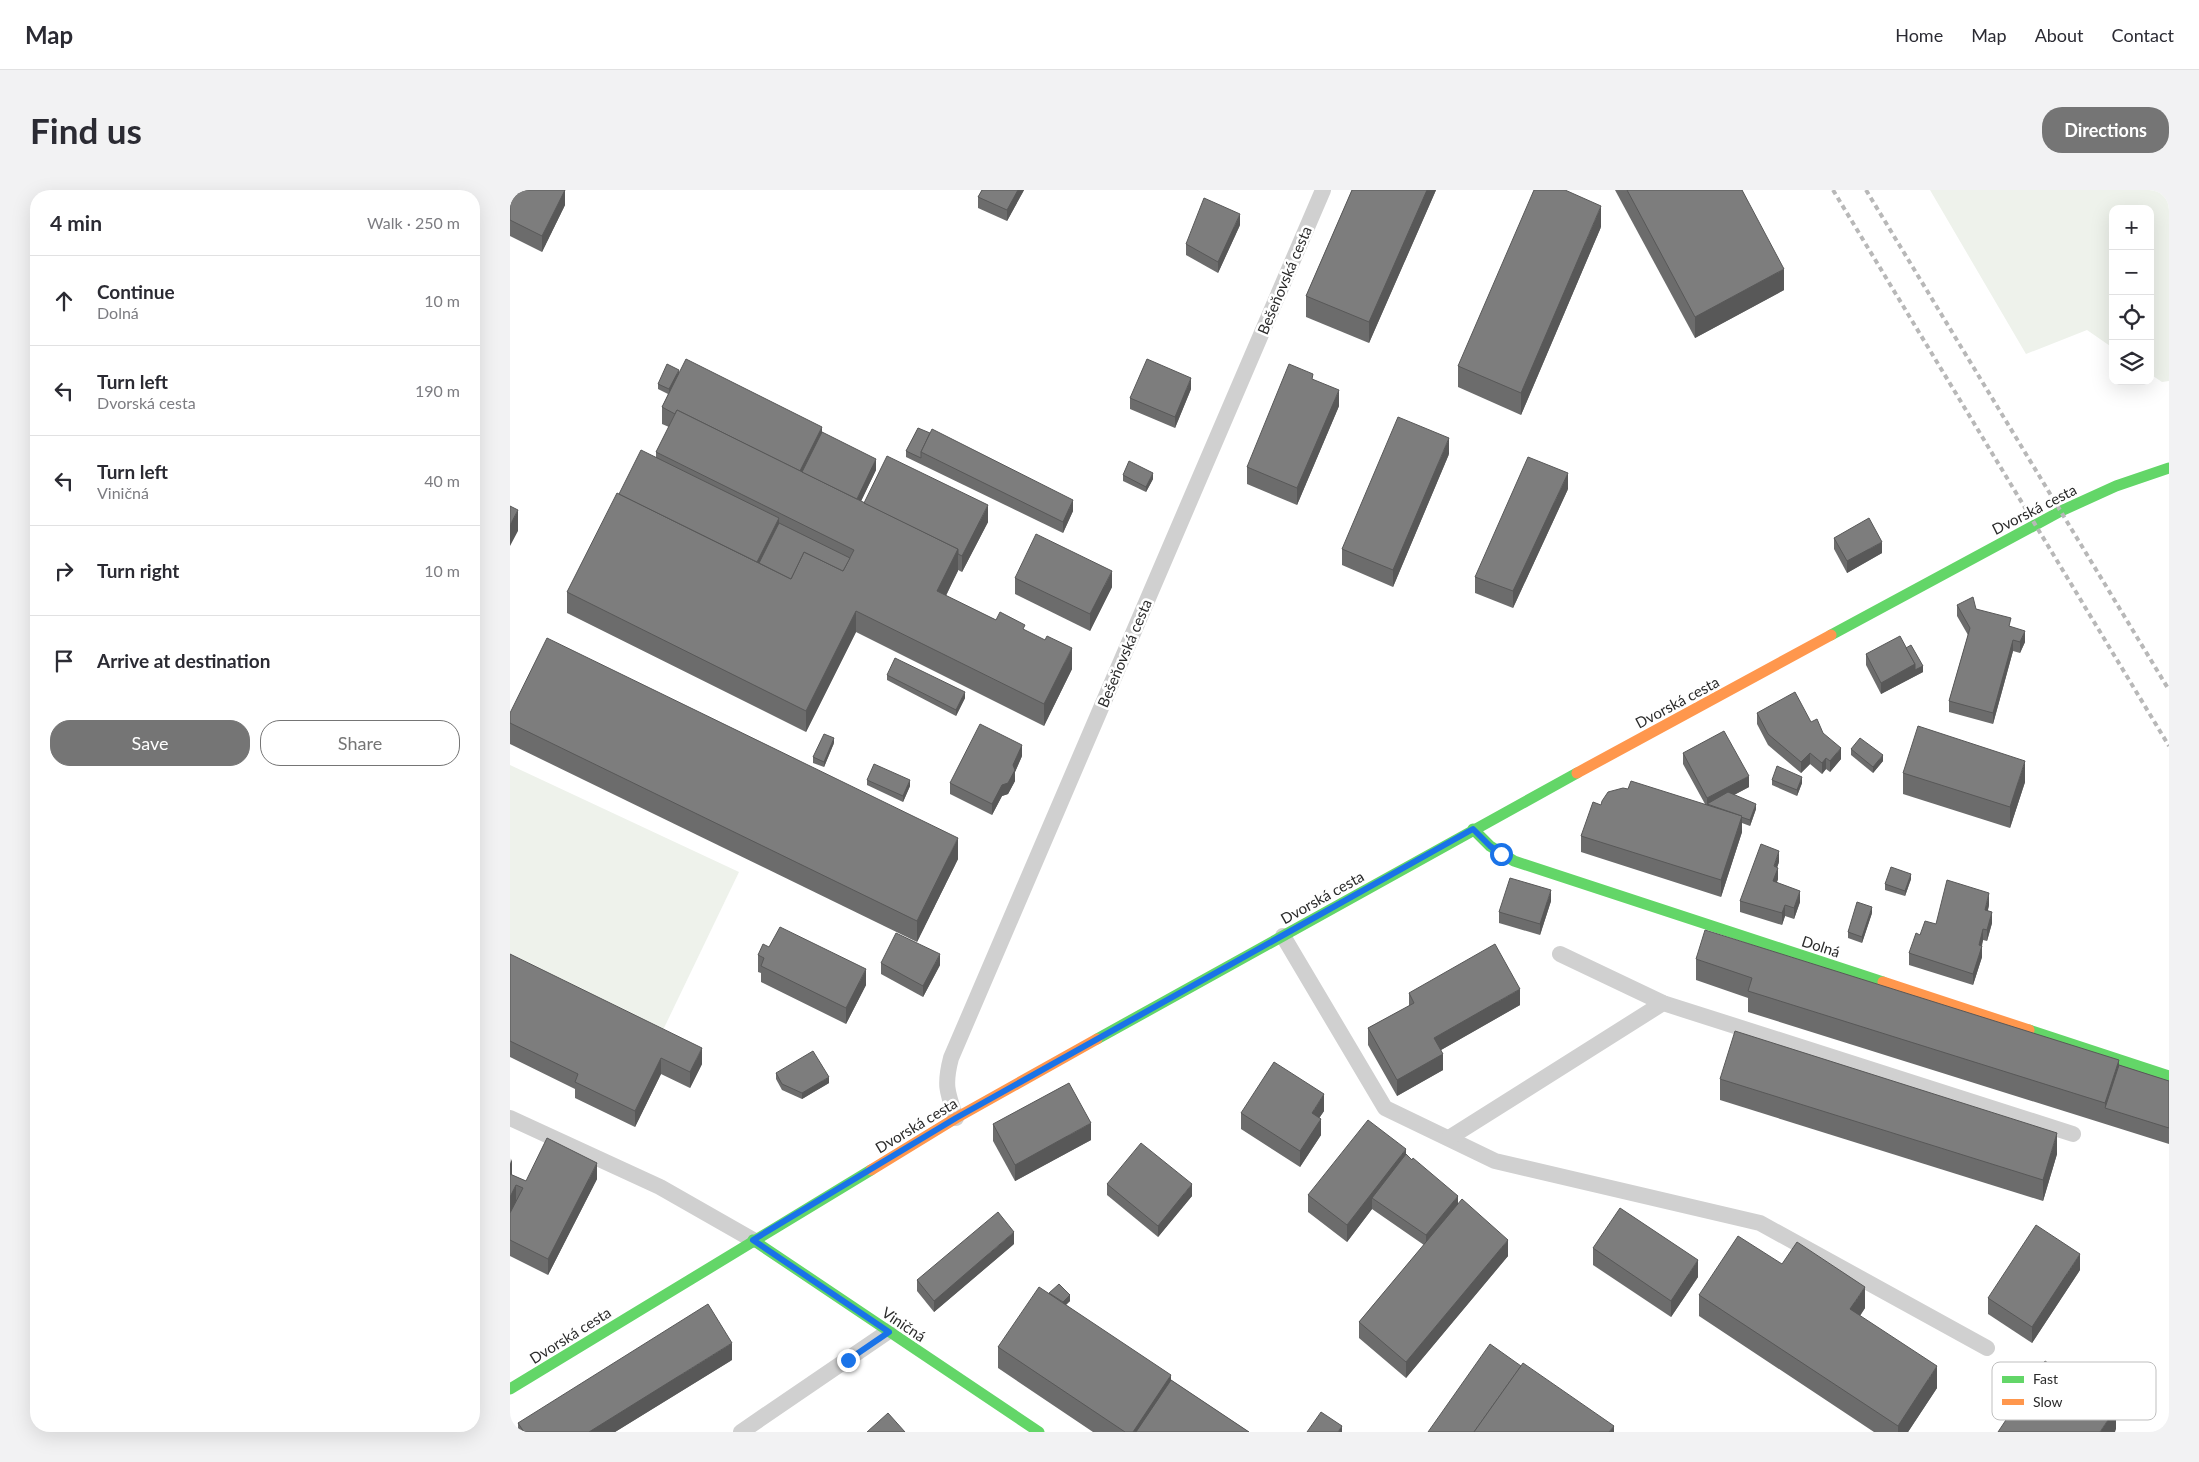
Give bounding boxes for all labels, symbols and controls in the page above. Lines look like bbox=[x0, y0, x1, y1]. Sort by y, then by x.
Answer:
text: Map bbox=[25, 20, 73, 49]
text: Home bbox=[1895, 24, 1943, 46]
text: Map bbox=[1971, 24, 2007, 46]
text: About bbox=[2035, 24, 2084, 46]
text: Contact bbox=[2112, 24, 2174, 46]
button: Directions bbox=[2042, 107, 2169, 153]
text: Find us bbox=[30, 109, 142, 151]
map controls bbox=[2109, 205, 2154, 385]
button: + bbox=[2109, 205, 2154, 250]
text: 4 min bbox=[50, 210, 102, 235]
text: Walk · 250 m bbox=[367, 213, 460, 232]
street label: Bešeňovská cesta bbox=[1253, 223, 1315, 337]
button: − bbox=[2109, 250, 2154, 295]
text: Continue bbox=[97, 280, 175, 303]
icon: ahead bbox=[50, 287, 78, 315]
text: 10 m bbox=[424, 291, 460, 310]
button: locate bbox=[2109, 295, 2154, 340]
text: Dolná bbox=[97, 303, 139, 322]
button: layers bbox=[2109, 340, 2154, 385]
text: Turn left bbox=[97, 370, 168, 393]
icon: left bbox=[50, 377, 78, 405]
text: 190 m bbox=[415, 381, 460, 400]
text: Dvorská cesta bbox=[97, 393, 196, 412]
text: Turn left bbox=[97, 460, 168, 483]
icon: left bbox=[50, 467, 78, 495]
text: 40 m bbox=[424, 471, 460, 490]
street label: Dvorská cesta bbox=[1989, 480, 2079, 538]
text: Viničná bbox=[97, 483, 149, 502]
icon: right bbox=[50, 557, 78, 585]
text: Turn right bbox=[97, 559, 179, 582]
text: 10 m bbox=[424, 561, 460, 580]
street label: Bešeňovská cesta bbox=[1093, 596, 1155, 710]
icon: arrive bbox=[50, 647, 78, 675]
text: Arrive at destination bbox=[97, 649, 270, 672]
street label: Dvorská cesta bbox=[1632, 672, 1722, 732]
button: Save bbox=[50, 720, 250, 766]
button: Share bbox=[260, 720, 460, 766]
route start bbox=[1490, 843, 1513, 866]
street label: Dvorská cesta bbox=[1277, 867, 1367, 927]
street label: Dolná bbox=[1800, 931, 1842, 961]
street label: Dvorská cesta bbox=[872, 1093, 960, 1157]
street label: Dvorská cesta bbox=[526, 1303, 614, 1367]
street label: Viničná bbox=[879, 1303, 929, 1345]
route end bbox=[837, 1349, 860, 1372]
legend bbox=[1992, 1362, 2156, 1420]
text: Fast bbox=[2033, 1370, 2058, 1387]
text: Slow bbox=[2033, 1393, 2063, 1410]

